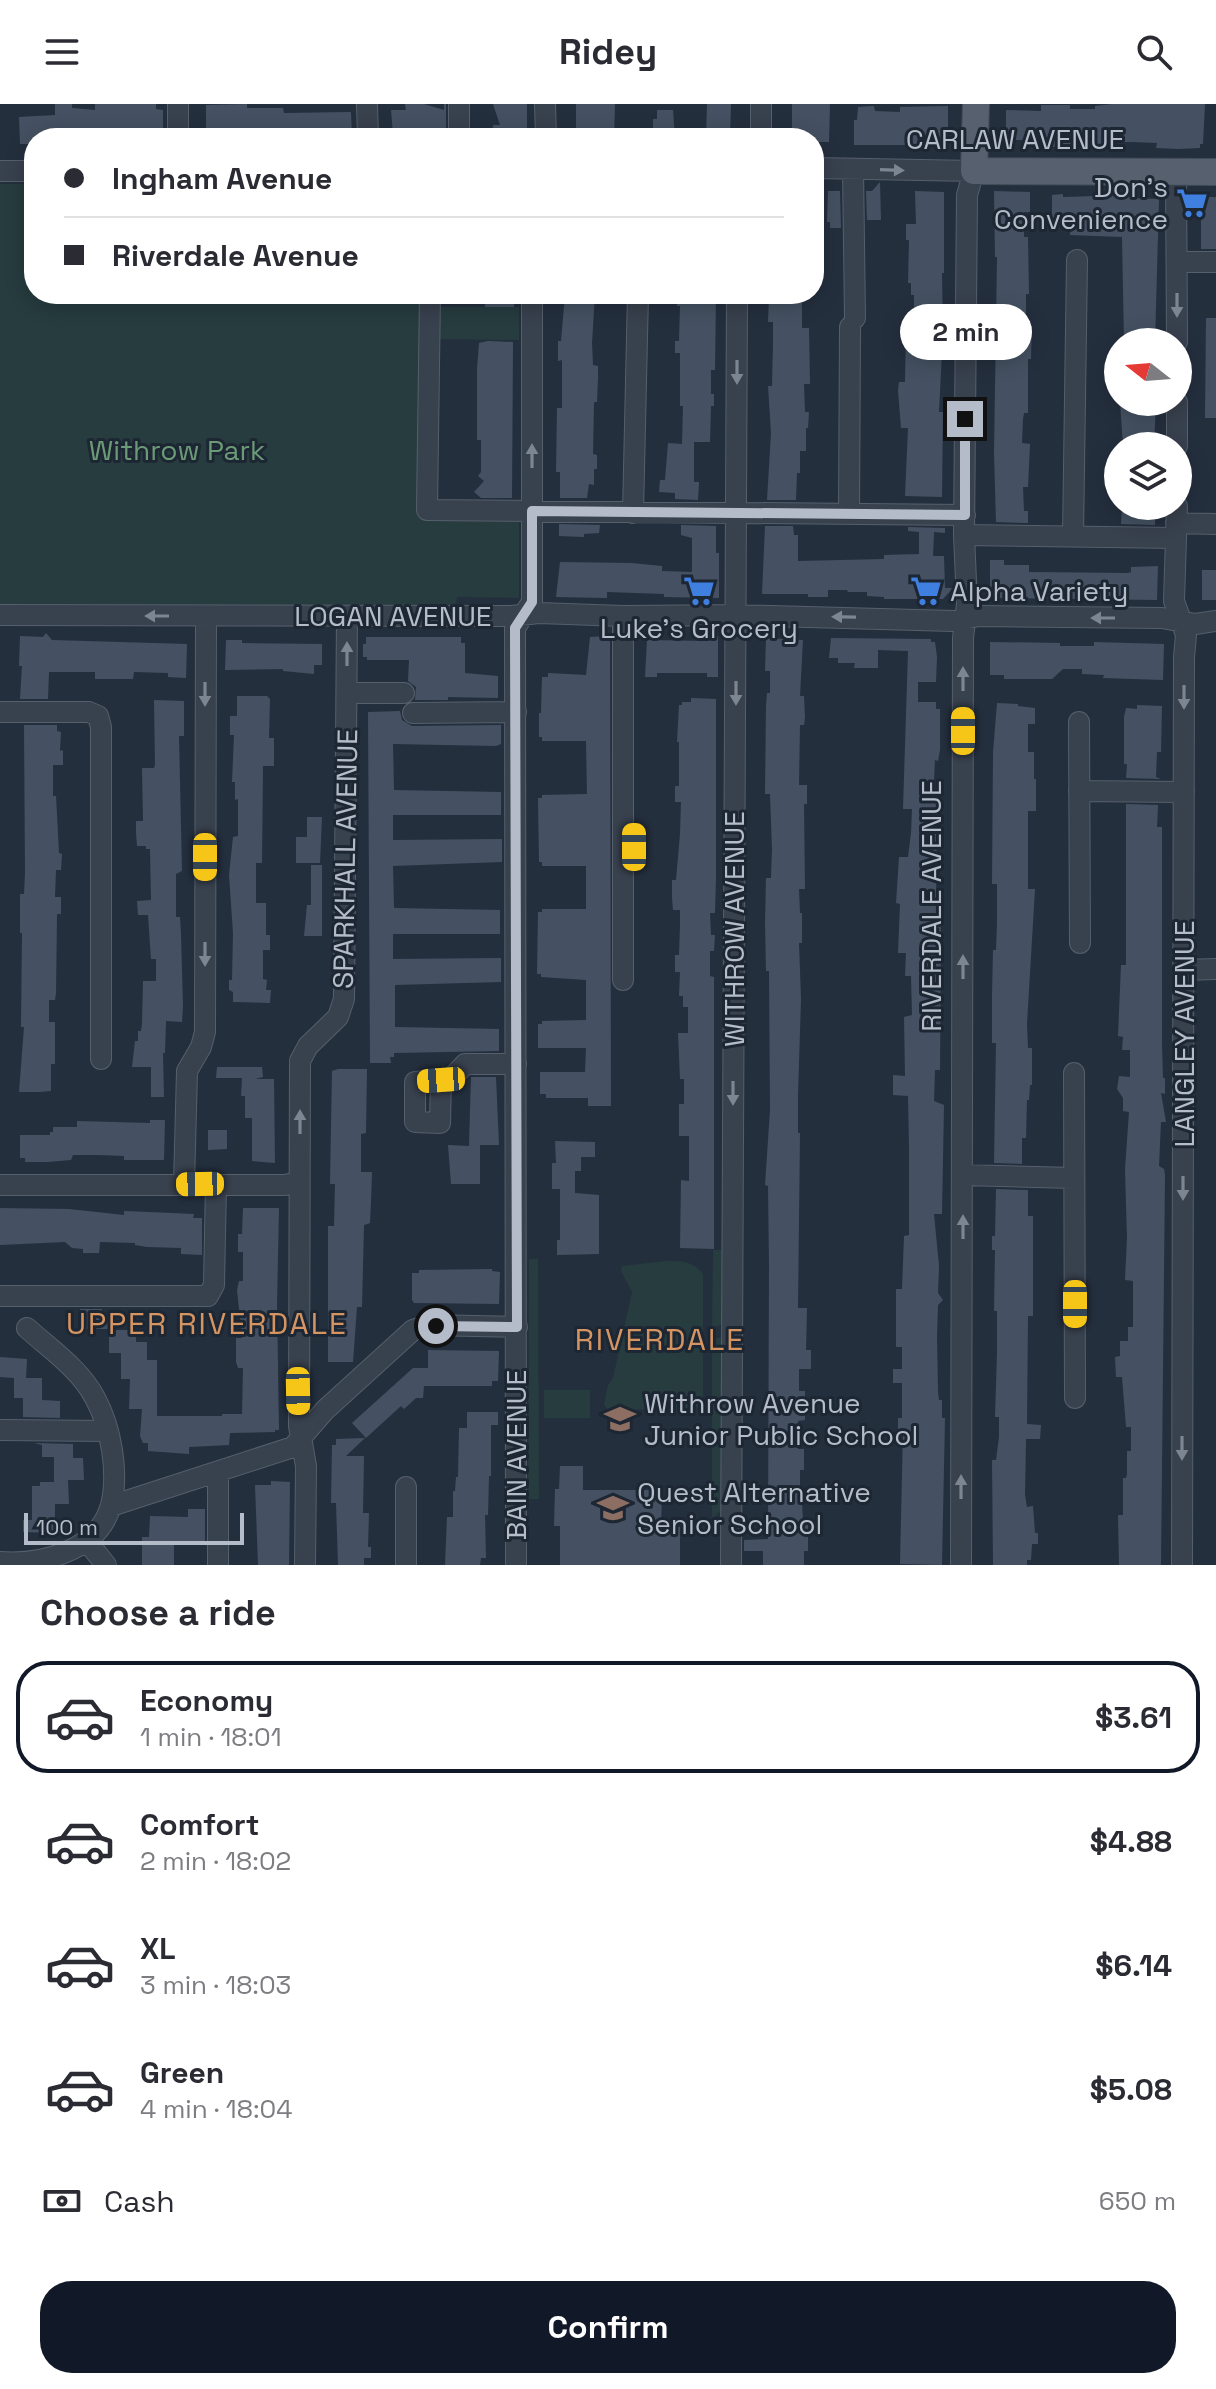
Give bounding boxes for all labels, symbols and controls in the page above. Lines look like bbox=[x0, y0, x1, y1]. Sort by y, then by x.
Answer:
text: Ridey bbox=[559, 29, 657, 75]
icon: menu bbox=[40, 30, 84, 74]
icon: search bbox=[1132, 30, 1176, 74]
street label: CARLAW AVENUE bbox=[906, 121, 1124, 157]
text: Ingham Avenue bbox=[112, 159, 332, 198]
one-way arrow bbox=[880, 164, 905, 177]
place label: Don's Convenience bbox=[994, 169, 1168, 237]
supermarket icon: Don's Convenience bbox=[1175, 186, 1209, 220]
text: Riverdale Avenue bbox=[112, 236, 359, 275]
one-way arrow bbox=[1171, 293, 1183, 318]
callout: 2 min bbox=[899, 303, 1031, 359]
text: 2 min bbox=[932, 315, 1000, 349]
north arrow bbox=[1104, 328, 1192, 416]
map controls bbox=[1104, 328, 1192, 520]
one-way arrow bbox=[731, 360, 743, 385]
route end bbox=[947, 401, 983, 437]
park label: Withrow Park bbox=[89, 432, 265, 468]
button: layers bbox=[1104, 432, 1192, 520]
one-way arrow bbox=[526, 443, 538, 468]
place label: Alpha Variety bbox=[950, 573, 1129, 609]
supermarket icon: Luke's Grocery bbox=[682, 574, 716, 608]
supermarket icon: Alpha Variety bbox=[909, 574, 943, 608]
street label: LOGAN AVENUE bbox=[294, 598, 492, 634]
one-way arrow bbox=[144, 610, 169, 622]
place label: Luke's Grocery bbox=[600, 610, 798, 646]
one-way arrow bbox=[831, 611, 856, 624]
one-way arrow bbox=[1090, 612, 1115, 624]
one-way arrow bbox=[341, 641, 353, 666]
one-way arrow bbox=[957, 666, 969, 691]
one-way arrow bbox=[730, 681, 742, 706]
one-way arrow bbox=[199, 682, 211, 707]
one-way arrow bbox=[1178, 685, 1190, 710]
car bbox=[951, 707, 975, 755]
street label: SPARKHALL AVENUE bbox=[325, 729, 365, 989]
street label: RIVERDALE AVENUE bbox=[913, 780, 949, 1032]
street label: WITHROW AVENUE bbox=[716, 811, 752, 1047]
car bbox=[622, 823, 646, 871]
car bbox=[193, 833, 217, 881]
street label: LANGLEY AVENUE bbox=[1166, 921, 1202, 1147]
one-way arrow bbox=[199, 942, 211, 967]
one-way arrow bbox=[956, 954, 969, 979]
car bbox=[416, 1066, 466, 1094]
one-way arrow bbox=[727, 1081, 739, 1106]
one-way arrow bbox=[293, 1109, 306, 1134]
car bbox=[176, 1172, 224, 1196]
one-way arrow bbox=[1177, 1176, 1189, 1201]
one-way arrow bbox=[956, 1214, 969, 1239]
car bbox=[1063, 1280, 1087, 1328]
district label: UPPER RIVERDALE bbox=[66, 1304, 348, 1343]
route start bbox=[418, 1308, 454, 1344]
district label: RIVERDALE bbox=[575, 1320, 745, 1359]
car bbox=[286, 1367, 310, 1415]
street label: BAIN AVENUE bbox=[498, 1370, 534, 1540]
place label: Withrow Avenue Junior Public School bbox=[644, 1385, 918, 1453]
school or university icon: Withrow Avenue Junior Public School bbox=[603, 1402, 637, 1436]
one-way arrow bbox=[1176, 1436, 1188, 1461]
place label: Quest Alternative Senior School bbox=[637, 1474, 871, 1542]
one-way arrow bbox=[955, 1474, 967, 1499]
school or university icon: Quest Alternative Senior School bbox=[596, 1491, 630, 1525]
scale bar bbox=[24, 1509, 244, 1545]
text: 100 m bbox=[36, 1513, 98, 1541]
text: Choose a ride bbox=[40, 1590, 276, 1636]
icon: car bbox=[44, 1681, 116, 1753]
text: Economy bbox=[140, 1681, 273, 1720]
text: $3.61 bbox=[1095, 1698, 1172, 1737]
text: 1 min · 18:01 bbox=[140, 1720, 282, 1754]
icon: car bbox=[44, 1805, 116, 1877]
text: Comfort bbox=[140, 1805, 259, 1844]
text: $4.88 bbox=[1090, 1822, 1172, 1861]
text: 2 min · 18:02 bbox=[140, 1844, 291, 1878]
icon: car bbox=[44, 1929, 116, 2001]
text: XL bbox=[140, 1929, 176, 1968]
text: $6.14 bbox=[1095, 1946, 1172, 1985]
text: 3 min · 18:03 bbox=[140, 1968, 291, 2002]
icon: car bbox=[44, 2053, 116, 2125]
text: Green bbox=[140, 2053, 224, 2092]
text: $5.08 bbox=[1090, 2070, 1172, 2109]
text: 4 min · 18:04 bbox=[140, 2092, 292, 2126]
icon: cash bbox=[40, 2179, 84, 2223]
text: Cash bbox=[104, 2182, 175, 2221]
text: 650 m bbox=[1099, 2184, 1176, 2218]
button: Confirm bbox=[40, 2281, 1176, 2373]

